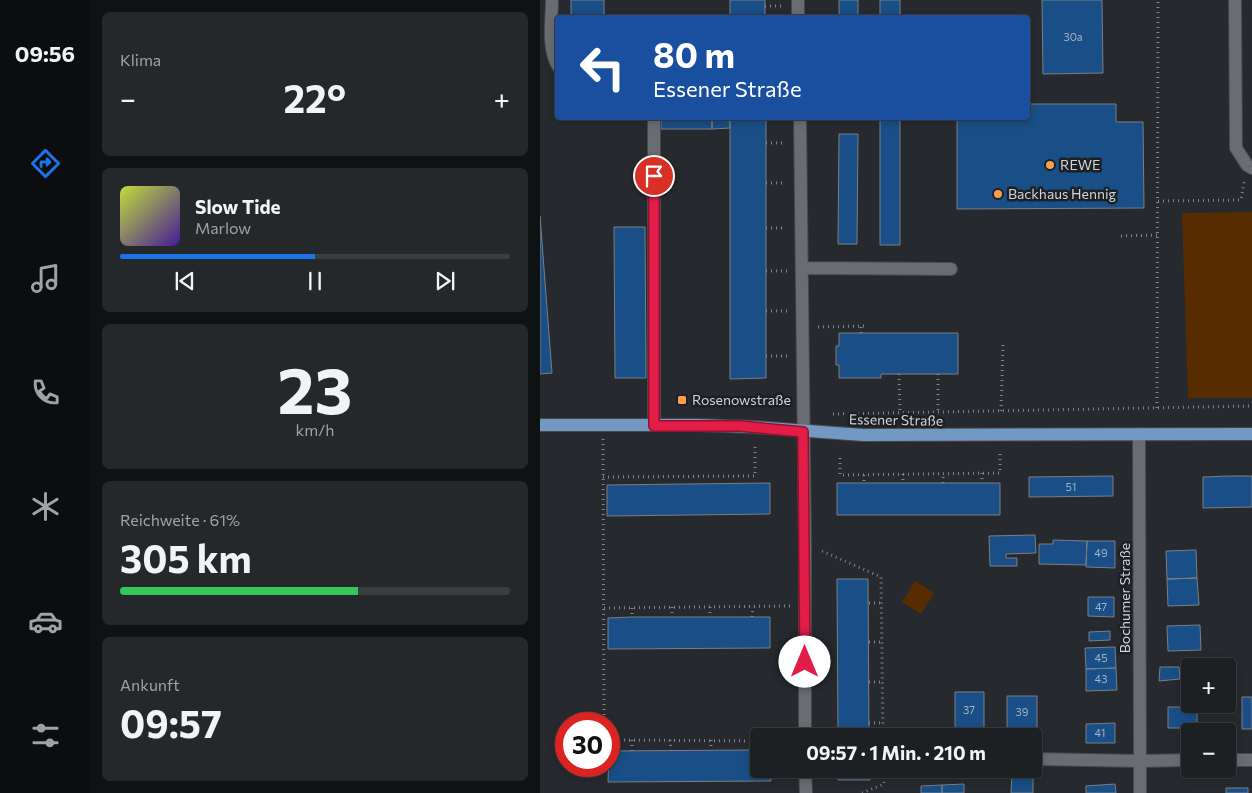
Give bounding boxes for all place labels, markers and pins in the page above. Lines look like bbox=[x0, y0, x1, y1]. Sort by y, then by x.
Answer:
pin bbox=[633, 155, 675, 197]
place label: REWE bbox=[1060, 156, 1100, 173]
marker: REWE bbox=[1044, 159, 1056, 171]
place label: Backhaus Hennig bbox=[1008, 185, 1117, 202]
marker: Backhaus Hennig bbox=[992, 188, 1004, 200]
place label: Rosenowstraße bbox=[692, 391, 791, 408]
marker: Rosenowstraße bbox=[676, 394, 688, 406]

